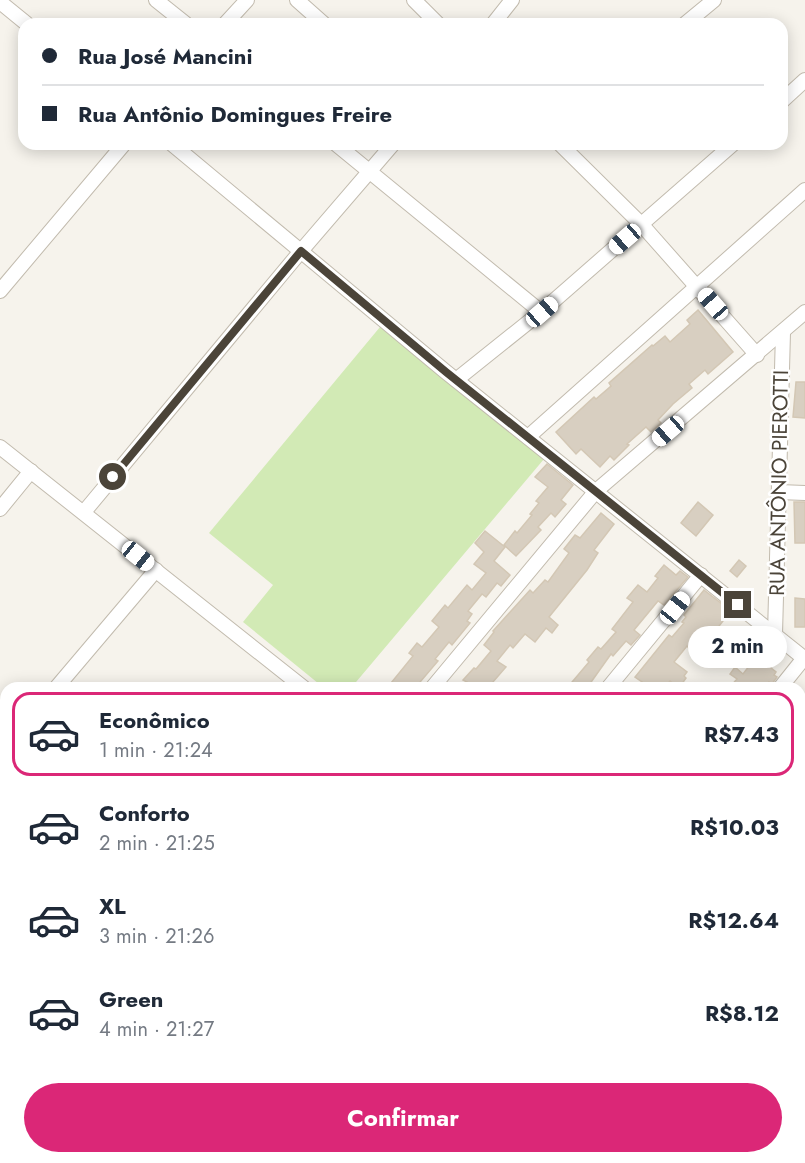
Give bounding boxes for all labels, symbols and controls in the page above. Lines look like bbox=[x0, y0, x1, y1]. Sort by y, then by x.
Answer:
text: Rua José Mancini bbox=[78, 40, 253, 72]
text: Rua Antônio Domingues Freire bbox=[78, 98, 392, 130]
car bbox=[606, 220, 644, 258]
car bbox=[694, 285, 732, 323]
car bbox=[523, 293, 561, 331]
street label: RUA ANTÔNIO PIEROTTI bbox=[762, 370, 796, 596]
car bbox=[649, 412, 687, 450]
route start bbox=[99, 463, 126, 490]
car bbox=[118, 538, 158, 574]
car bbox=[657, 588, 693, 628]
route end bbox=[724, 591, 751, 618]
callout: 2 min bbox=[688, 626, 788, 668]
text: 2 min bbox=[711, 632, 764, 661]
text: Econômico bbox=[99, 704, 210, 736]
icon: car bbox=[27, 707, 81, 761]
text: R$7.43 bbox=[704, 718, 779, 750]
text: 1 min · 21:24 bbox=[99, 736, 213, 765]
text: Conforto bbox=[99, 797, 190, 829]
icon: car bbox=[27, 800, 81, 854]
text: R$10.03 bbox=[690, 811, 779, 843]
text: 2 min · 21:25 bbox=[99, 829, 215, 858]
text: XL bbox=[99, 890, 126, 922]
icon: car bbox=[27, 893, 81, 947]
text: R$12.64 bbox=[688, 904, 779, 936]
text: 3 min · 21:26 bbox=[99, 922, 215, 951]
text: Green bbox=[99, 983, 163, 1015]
icon: car bbox=[27, 986, 81, 1040]
text: R$8.12 bbox=[705, 997, 779, 1029]
text: 4 min · 21:27 bbox=[99, 1015, 214, 1044]
button: Confirmar bbox=[24, 1083, 782, 1152]

